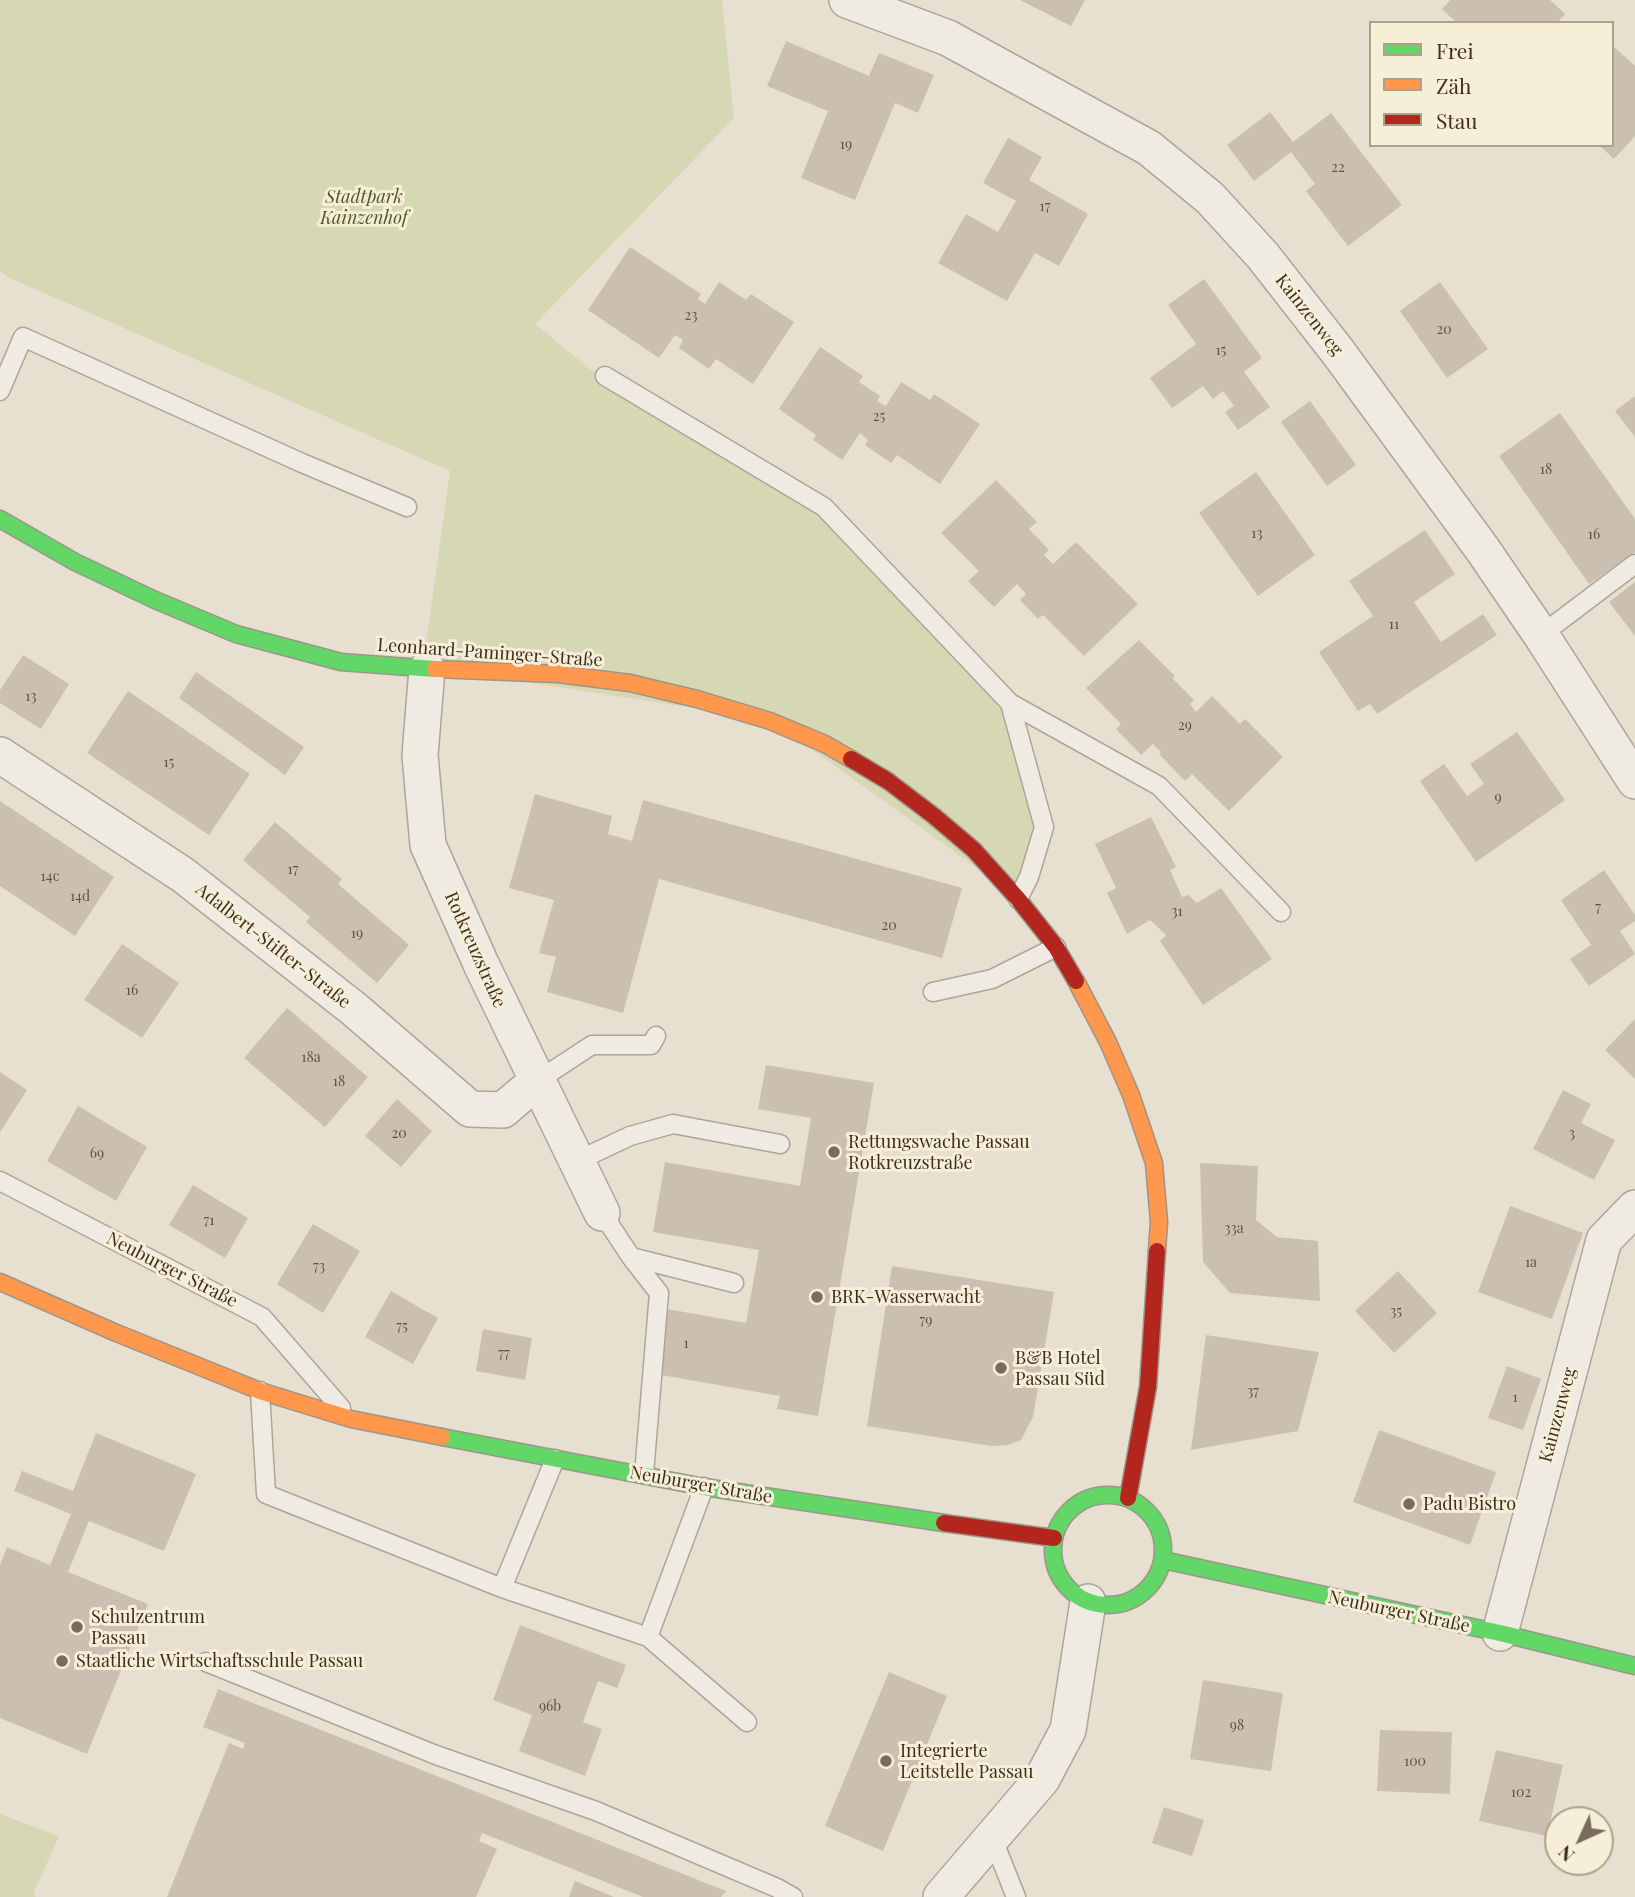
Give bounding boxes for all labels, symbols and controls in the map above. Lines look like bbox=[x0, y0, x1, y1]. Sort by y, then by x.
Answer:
legend bbox=[1369, 21, 1614, 147]
text: Frei bbox=[1436, 36, 1474, 64]
text: Zäh bbox=[1436, 71, 1471, 99]
text: Stau bbox=[1436, 106, 1477, 134]
house number: 19 bbox=[840, 137, 852, 153]
house number: 22 bbox=[1331, 160, 1345, 176]
park label: Stadtpark Kainzenhof bbox=[320, 186, 408, 228]
house number: 17 bbox=[1040, 199, 1050, 215]
street label: Kainzenweg bbox=[1271, 270, 1347, 360]
house number: 23 bbox=[684, 308, 698, 324]
house number: 20 bbox=[1436, 322, 1452, 338]
house number: 15 bbox=[1216, 343, 1226, 359]
house number: 25 bbox=[873, 409, 885, 425]
house number: 18 bbox=[1540, 462, 1552, 478]
house number: 13 bbox=[1251, 526, 1263, 542]
house number: 16 bbox=[1588, 527, 1600, 543]
house number: 11 bbox=[1389, 617, 1399, 633]
street label: Leonhard-Paminger-Straße bbox=[377, 634, 603, 672]
house number: 13 bbox=[25, 689, 37, 705]
house number: 29 bbox=[1178, 718, 1192, 734]
house number: 15 bbox=[164, 755, 174, 771]
house number: 9 bbox=[1494, 790, 1502, 806]
house number: 17 bbox=[288, 862, 298, 878]
house number: 14c bbox=[41, 869, 59, 885]
street label: Adalbert-Stifter-Straße bbox=[191, 879, 355, 1013]
house number: 14d bbox=[70, 889, 90, 905]
street label: Rotkreuzstraße bbox=[440, 889, 510, 1011]
house number: 7 bbox=[1595, 900, 1601, 916]
house number: 31 bbox=[1171, 904, 1183, 920]
house number: 20 bbox=[881, 918, 897, 934]
house number: 19 bbox=[351, 926, 363, 942]
house number: 16 bbox=[126, 983, 138, 999]
house number: 18a bbox=[301, 1050, 321, 1066]
house number: 18 bbox=[333, 1074, 345, 1090]
house number: 20 bbox=[391, 1126, 407, 1142]
house number: 3 bbox=[1569, 1126, 1575, 1142]
place label: Rettungswache Passau Rotkreuzstraße bbox=[848, 1131, 1030, 1174]
marker: Rettungswache Passau Rotkreuzstraße bbox=[826, 1144, 842, 1160]
house number: 69 bbox=[90, 1146, 104, 1162]
house number: 71 bbox=[204, 1213, 214, 1229]
house number: 33a bbox=[1224, 1221, 1244, 1237]
street label: Neuburger Straße bbox=[103, 1228, 241, 1312]
house number: 1a bbox=[1525, 1255, 1537, 1271]
house number: 73 bbox=[313, 1259, 325, 1275]
place label: BRK-Wasserwacht bbox=[831, 1286, 981, 1308]
marker: BRK-Wasserwacht bbox=[809, 1289, 825, 1305]
house number: 35 bbox=[1390, 1304, 1402, 1320]
house number: 79 bbox=[920, 1313, 932, 1329]
house number: 75 bbox=[396, 1319, 408, 1335]
house number: 1 bbox=[683, 1336, 689, 1352]
house number: 77 bbox=[498, 1346, 510, 1362]
place label: B&B Hotel Passau Süd bbox=[1015, 1347, 1105, 1390]
marker: B&B Hotel Passau Süd bbox=[993, 1360, 1009, 1376]
street label: Kainzenweg bbox=[1535, 1365, 1581, 1465]
house number: 37 bbox=[1247, 1384, 1259, 1400]
house number: 1 bbox=[1512, 1390, 1518, 1406]
street label: Neuburger Straße bbox=[628, 1462, 774, 1508]
place label: Padu Bistro bbox=[1423, 1493, 1516, 1515]
marker: Padu Bistro bbox=[1401, 1496, 1417, 1512]
street label: Neuburger Straße bbox=[1326, 1586, 1472, 1638]
place label: Schulzentrum Passau bbox=[91, 1606, 205, 1648]
marker: Schulzentrum Passau bbox=[69, 1619, 85, 1635]
place label: Staatliche Wirtschaftsschule Passau bbox=[76, 1650, 363, 1672]
marker: Staatliche Wirtschaftsschule Passau bbox=[54, 1653, 70, 1669]
house number: 96b bbox=[539, 1699, 561, 1715]
house number: 98 bbox=[1230, 1718, 1244, 1734]
place label: Integrierte Leitstelle Passau bbox=[900, 1740, 1033, 1782]
marker: Integrierte Leitstelle Passau bbox=[878, 1753, 894, 1769]
house number: 100 bbox=[1404, 1754, 1426, 1770]
house number: 102 bbox=[1511, 1785, 1531, 1801]
north arrow bbox=[1544, 1806, 1614, 1876]
text: N bbox=[1552, 1840, 1580, 1868]

